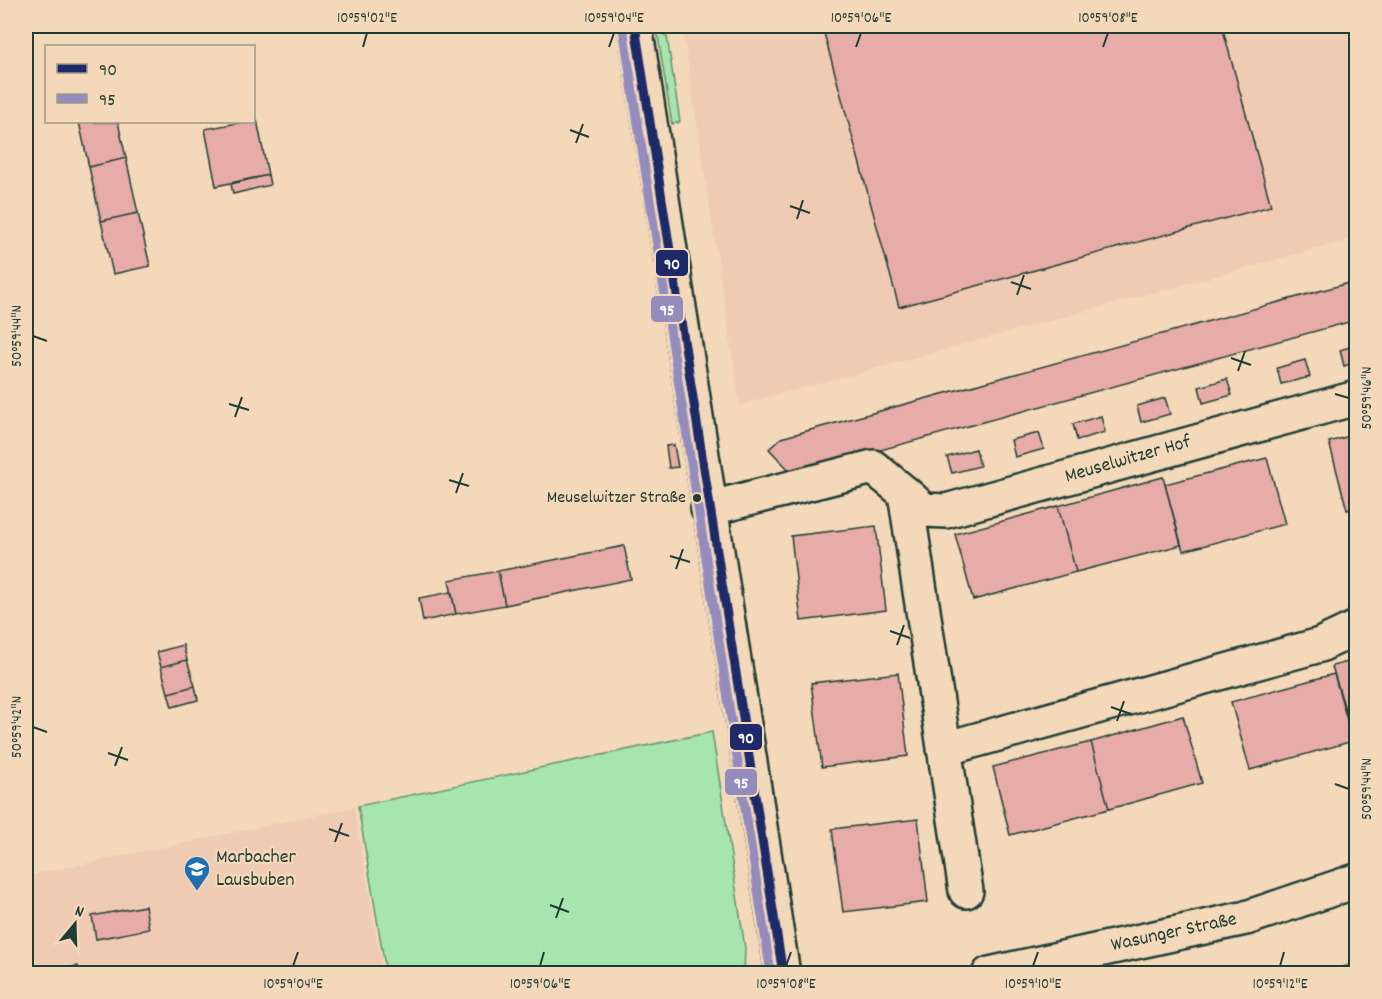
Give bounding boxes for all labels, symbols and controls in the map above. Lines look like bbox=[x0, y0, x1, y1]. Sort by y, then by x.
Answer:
text: 10°59'02"E bbox=[337, 8, 397, 30]
text: 10°59'04"E bbox=[584, 8, 644, 30]
text: 10°59'06"E bbox=[831, 8, 892, 30]
text: 10°59'08"E bbox=[1078, 8, 1138, 30]
legend bbox=[45, 45, 255, 123]
text: 90 bbox=[99, 59, 117, 84]
text: 95 bbox=[99, 89, 116, 114]
line badge: 90 bbox=[655, 249, 689, 277]
text: 90 bbox=[664, 254, 680, 277]
line badge: 95 bbox=[650, 295, 684, 323]
text: 95 bbox=[660, 300, 674, 323]
text: 50°59'44"N bbox=[7, 305, 29, 367]
text: 50°59'46"N bbox=[1357, 366, 1379, 430]
street label: Meuselwitzer Hof bbox=[1062, 428, 1195, 491]
place label: Meuselwitzer Straße bbox=[547, 486, 686, 511]
marker: Meuselwitzer Straße bbox=[691, 492, 703, 504]
text: 50°59'42"N bbox=[7, 696, 29, 758]
line badge: 90 bbox=[729, 723, 763, 751]
text: 90 bbox=[738, 728, 754, 751]
text: 50°59'44"N bbox=[1357, 758, 1379, 820]
line badge: 95 bbox=[724, 768, 758, 796]
text: 95 bbox=[734, 773, 748, 796]
place label: Marbacher Lausbuben bbox=[216, 844, 297, 895]
school or university icon: Marbacher Lausbuben bbox=[182, 854, 212, 892]
north arrow bbox=[45, 894, 105, 954]
text: N bbox=[72, 900, 87, 924]
street label: Wasunger Straße bbox=[1108, 906, 1240, 960]
text: 10°59'04"E bbox=[263, 974, 323, 996]
text: 10°59'06"E bbox=[510, 974, 571, 996]
text: 10°59'08"E bbox=[756, 974, 816, 996]
text: 10°59'10"E bbox=[1005, 974, 1062, 996]
text: 10°59'12"E bbox=[1252, 974, 1308, 996]

